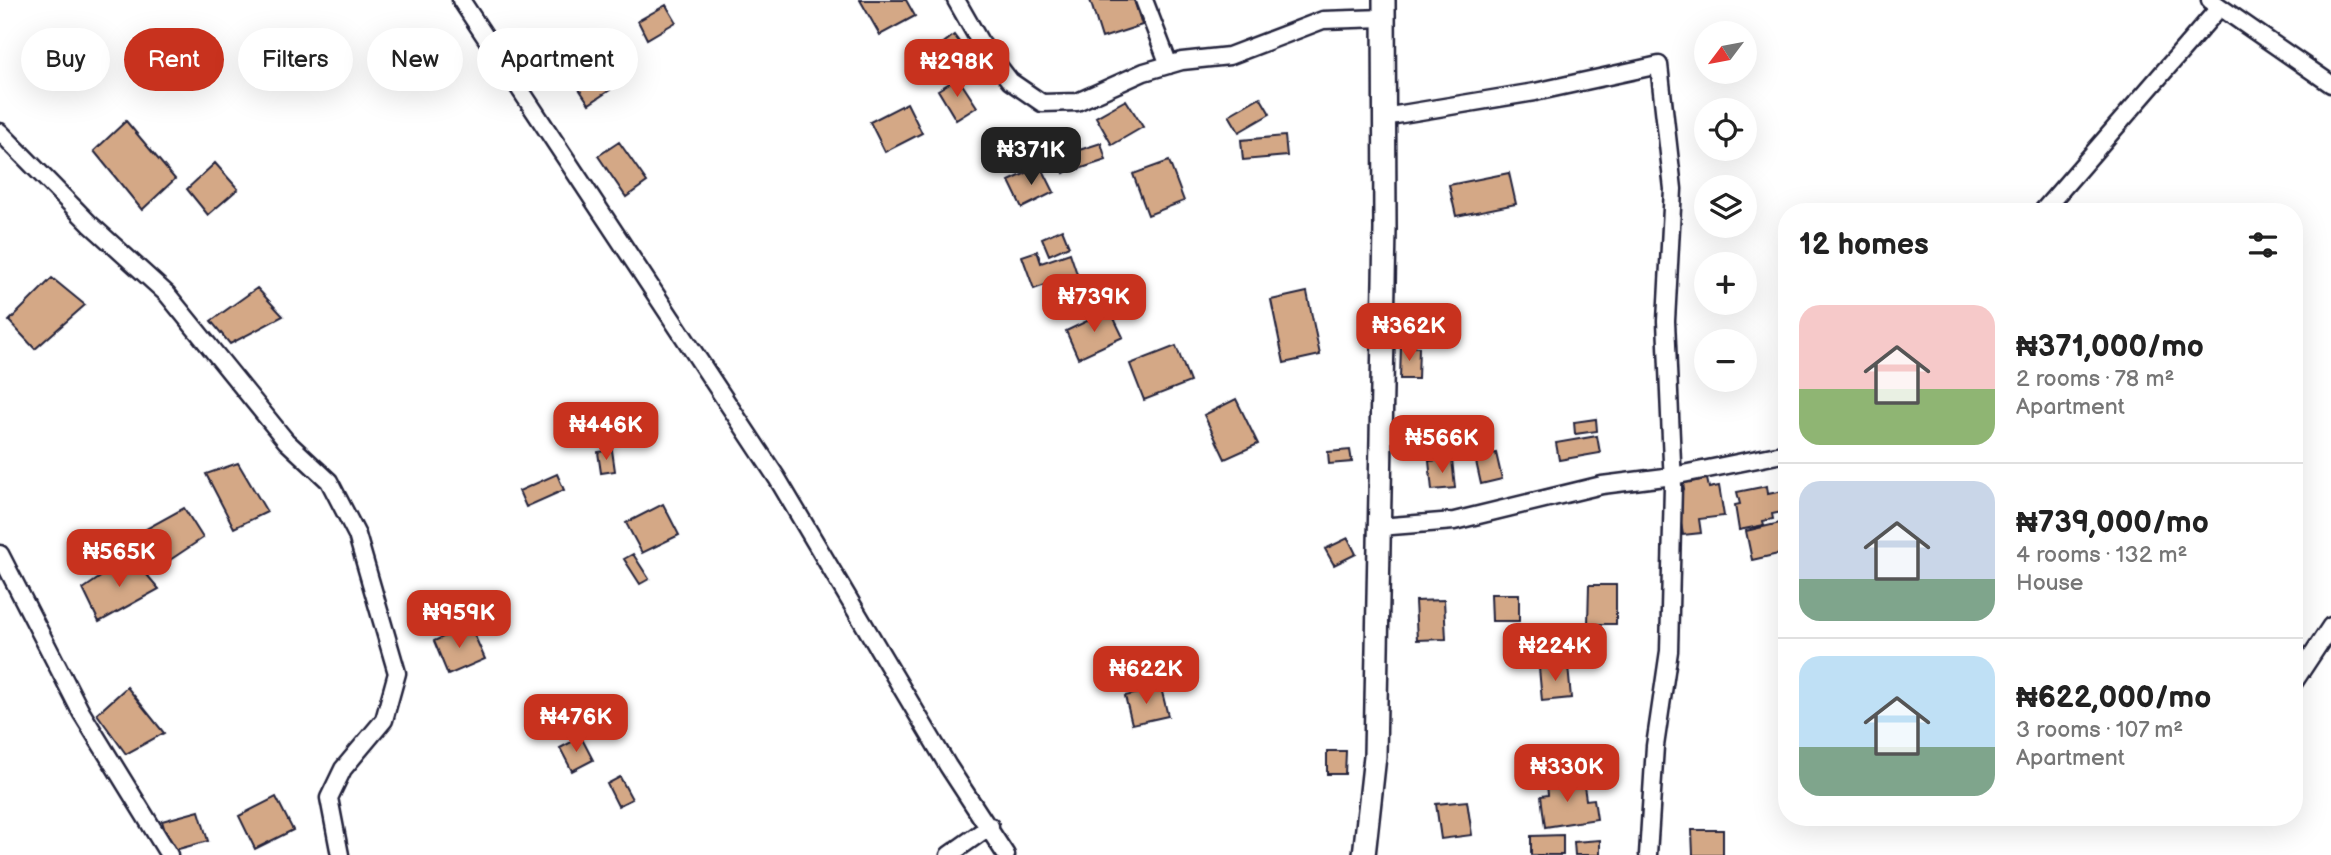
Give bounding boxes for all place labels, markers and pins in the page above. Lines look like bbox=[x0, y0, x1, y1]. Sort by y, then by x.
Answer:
pin: ₦298K bbox=[908, 40, 1006, 99]
pin: ₦371K bbox=[982, 128, 1080, 187]
pin: ₦739K bbox=[1045, 274, 1143, 334]
pin: ₦362K bbox=[1360, 304, 1458, 363]
pin: ₦446K bbox=[557, 402, 655, 462]
pin: ₦566K bbox=[1393, 416, 1491, 475]
pin: ₦565K bbox=[70, 530, 168, 589]
pin: ₦959K bbox=[410, 590, 508, 650]
pin: ₦224K bbox=[1506, 624, 1604, 683]
pin: ₦622K bbox=[1097, 646, 1195, 706]
pin: ₦476K bbox=[527, 694, 625, 754]
pin: ₦330K bbox=[1518, 744, 1616, 804]

